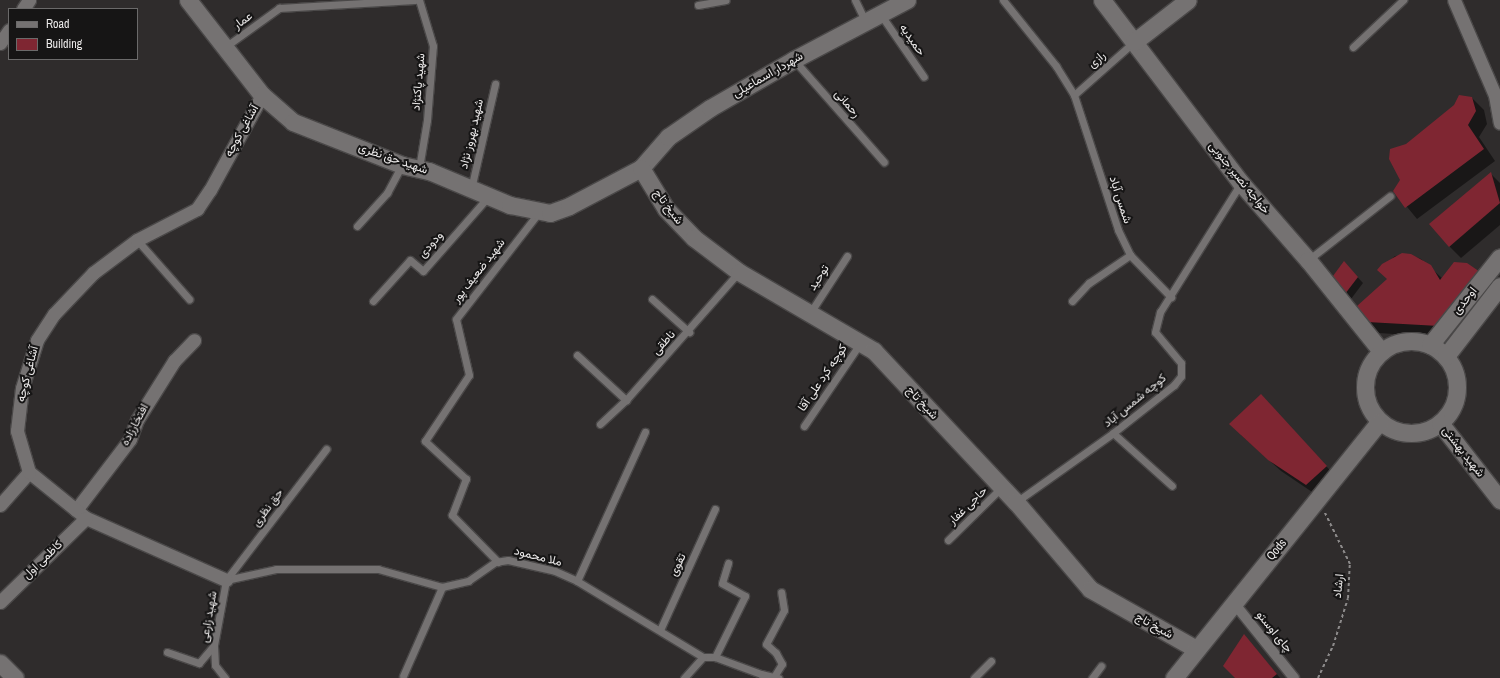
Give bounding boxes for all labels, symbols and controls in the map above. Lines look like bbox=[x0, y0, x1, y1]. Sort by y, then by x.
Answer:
legend bbox=[8, 8, 138, 60]
street label: عمار bbox=[231, 9, 255, 33]
text: Road bbox=[46, 16, 70, 32]
street label: حمیدیه bbox=[896, 21, 928, 59]
text: Building bbox=[46, 36, 82, 52]
street label: رازی bbox=[1085, 48, 1109, 72]
street label: شهردار اسماعیلی bbox=[730, 49, 806, 101]
street label: شهید پاکنژاد bbox=[409, 53, 429, 111]
street label: رحمانی bbox=[831, 87, 863, 121]
street label: شهید بهروز نژاد bbox=[457, 98, 487, 170]
street label: آشاغی کوچه bbox=[222, 103, 262, 159]
street label: خواجه نصیر جنوبی bbox=[1205, 139, 1273, 217]
street label: شهید حق نظری bbox=[356, 140, 430, 178]
street label: شمس آباد bbox=[1106, 174, 1134, 226]
street label: شیخ تاج bbox=[650, 186, 686, 228]
street label: ودودی bbox=[416, 229, 446, 261]
street label: شهید ضعیف پور bbox=[449, 236, 509, 306]
street label: توحید bbox=[805, 262, 833, 294]
street label: اوحدی bbox=[1450, 284, 1480, 318]
street label: ناطقی bbox=[649, 328, 679, 358]
street label: کوچه کرد علی آقا bbox=[795, 342, 851, 414]
street label: آشاغی کوچه bbox=[14, 345, 42, 403]
street label: کوچه شمس آباد bbox=[1101, 371, 1169, 431]
street label: شیخ تاج bbox=[903, 383, 941, 423]
street label: افتخارزاده bbox=[118, 402, 152, 448]
street label: شهید بهشتی bbox=[1439, 424, 1487, 480]
street label: حاجی غفار bbox=[945, 484, 991, 528]
street label: حق نظری bbox=[249, 486, 287, 530]
street label: Qods bbox=[1264, 536, 1290, 564]
street label: کاظمی اول bbox=[20, 538, 66, 582]
street label: ملا محمود bbox=[513, 544, 563, 570]
street label: تقوی bbox=[666, 551, 690, 579]
street label: ارشاد bbox=[1331, 573, 1347, 599]
street label: شهید زارعی bbox=[197, 590, 221, 644]
street label: چای اوستو bbox=[1253, 608, 1295, 656]
street label: شیخ تاج bbox=[1133, 610, 1175, 642]

